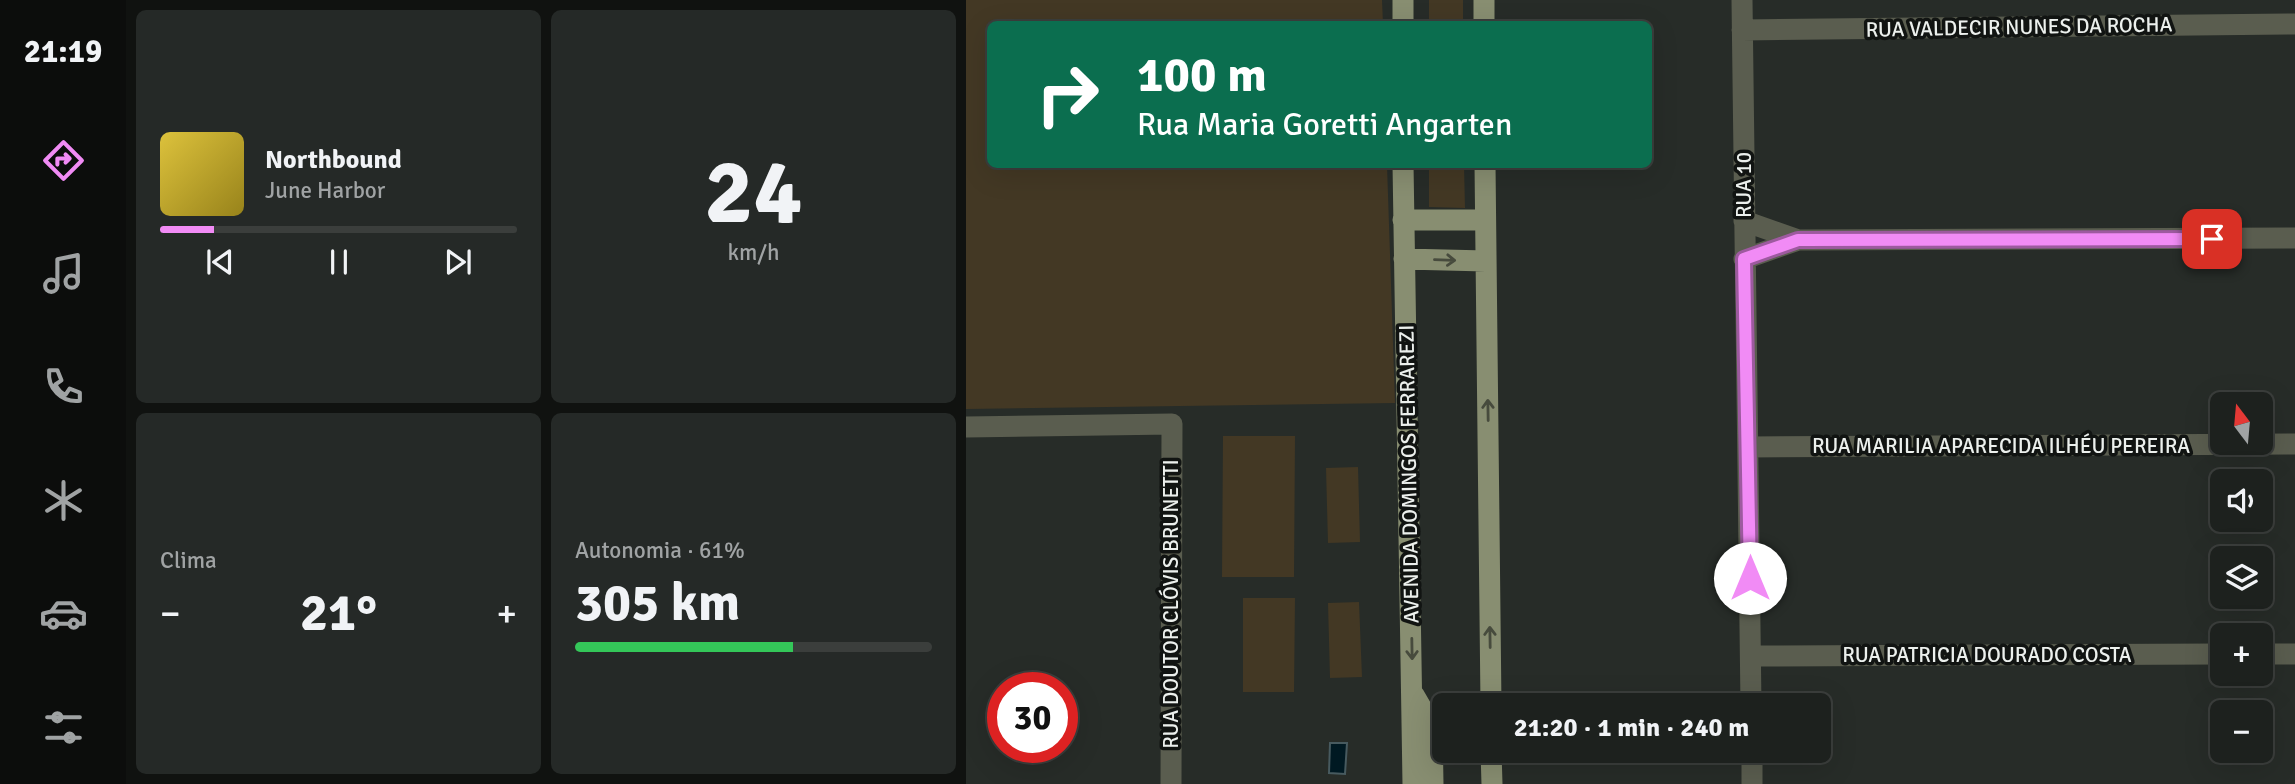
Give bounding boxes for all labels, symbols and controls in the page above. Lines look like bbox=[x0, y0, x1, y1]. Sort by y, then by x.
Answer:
street label: RUA VALDECIR NUNES DA ROCHA bbox=[1865, 11, 2173, 43]
text: 21:19 bbox=[24, 32, 102, 71]
text: 100 m bbox=[1137, 45, 1267, 105]
icon: right bbox=[1022, 49, 1113, 140]
text: Rua Maria Goretti Angarten bbox=[1137, 105, 1512, 144]
icon: directions bbox=[39, 136, 88, 185]
text: 24 bbox=[704, 136, 803, 249]
text: Northbound bbox=[265, 144, 402, 176]
street label: RUA 10 bbox=[1731, 152, 1757, 218]
text: June Harbor bbox=[265, 176, 385, 205]
pin bbox=[2182, 209, 2242, 269]
icon: arrive bbox=[2193, 220, 2231, 258]
text: km/h bbox=[727, 238, 780, 267]
icon: previous bbox=[201, 243, 239, 281]
icon: pause bbox=[320, 243, 358, 281]
icon: next bbox=[439, 243, 477, 281]
icon: music bbox=[39, 249, 88, 298]
one-way arrow bbox=[1433, 253, 1456, 267]
street label: AVENIDA DOMINGOS FERRAREZI bbox=[1393, 324, 1425, 624]
icon: phone bbox=[39, 362, 88, 411]
north arrow bbox=[2210, 392, 2273, 455]
map controls bbox=[2210, 392, 2273, 763]
one-way arrow bbox=[1481, 398, 1495, 421]
street label: RUA MARILIA APARECIDA ILHÉU PEREIRA bbox=[1812, 433, 2190, 459]
street label: RUA DOUTOR CLÓVIS BRUNETTI bbox=[1158, 459, 1184, 749]
button: sound bbox=[2210, 469, 2273, 532]
icon: climate bbox=[39, 476, 88, 525]
text: Autonomia · 61% bbox=[575, 536, 745, 565]
position arrow bbox=[1713, 541, 1787, 615]
text: Clima bbox=[160, 546, 217, 575]
button: layers bbox=[2210, 546, 2273, 609]
text: 305 km bbox=[575, 571, 740, 635]
text: 21° bbox=[300, 581, 377, 645]
icon: car bbox=[39, 589, 88, 638]
text: − bbox=[160, 590, 181, 637]
text: + bbox=[496, 590, 517, 637]
button: + bbox=[2210, 623, 2273, 686]
one-way arrow bbox=[1483, 626, 1497, 649]
one-way arrow bbox=[1405, 637, 1419, 660]
street label: RUA PATRICIA DOURADO COSTA bbox=[1842, 642, 2132, 668]
speed limit sign: 30 bbox=[987, 672, 1078, 763]
button: − bbox=[2210, 700, 2273, 763]
icon: filters bbox=[39, 703, 88, 752]
text: 21:20 · 1 min · 240 m bbox=[1514, 712, 1749, 744]

